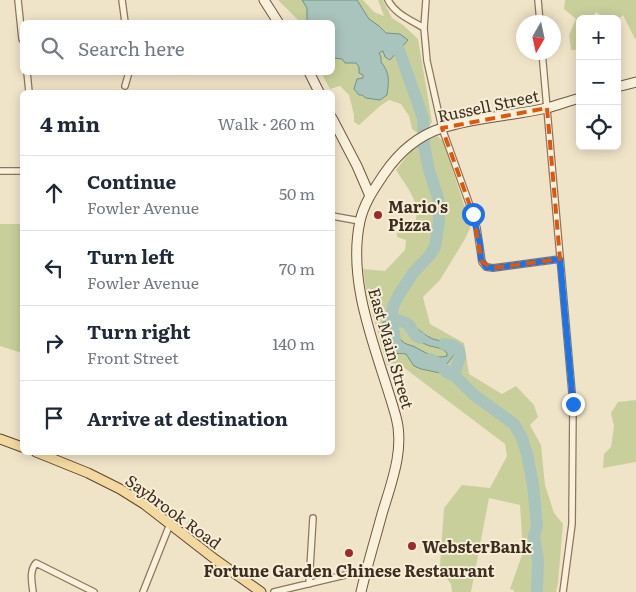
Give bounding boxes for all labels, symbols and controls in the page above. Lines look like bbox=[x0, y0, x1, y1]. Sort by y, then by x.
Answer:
north arrow bbox=[516, 15, 561, 60]
map controls bbox=[576, 15, 621, 150]
button: + bbox=[576, 15, 621, 60]
search box bbox=[20, 20, 335, 75]
icon: search bbox=[38, 34, 66, 62]
text: Search here bbox=[78, 34, 185, 62]
button: − bbox=[576, 60, 621, 105]
street label: Russell Street bbox=[435, 82, 542, 127]
button: locate bbox=[576, 105, 621, 150]
text: 4 min bbox=[40, 107, 100, 138]
text: Walk · 260 m bbox=[218, 111, 315, 135]
text: Continue bbox=[87, 167, 176, 195]
icon: ahead bbox=[40, 179, 68, 207]
text: 50 m bbox=[279, 181, 315, 205]
place label: Mario's Pizza bbox=[388, 194, 448, 236]
text: Fowler Avenue bbox=[87, 195, 199, 219]
route start bbox=[462, 203, 485, 226]
marker: Mario's Pizza bbox=[372, 209, 384, 221]
text: Turn left bbox=[87, 242, 174, 270]
icon: left bbox=[40, 254, 68, 282]
text: 70 m bbox=[279, 256, 315, 280]
text: Fowler Avenue bbox=[87, 270, 199, 294]
street label: East Main Street bbox=[363, 285, 421, 412]
text: Turn right bbox=[87, 317, 191, 345]
icon: right bbox=[40, 329, 68, 357]
text: 140 m bbox=[272, 331, 315, 355]
text: Front Street bbox=[87, 345, 179, 369]
route end bbox=[562, 393, 585, 416]
icon: arrive bbox=[40, 404, 68, 432]
text: Arrive at destination bbox=[87, 404, 288, 432]
street label: Saybrook Road bbox=[121, 468, 227, 554]
place label: WebsterBank bbox=[422, 534, 532, 558]
marker: WebsterBank bbox=[406, 540, 418, 552]
marker: Fortune Garden Chinese Restaurant bbox=[343, 547, 355, 559]
place label: Fortune Garden Chinese Restaurant bbox=[203, 558, 495, 582]

